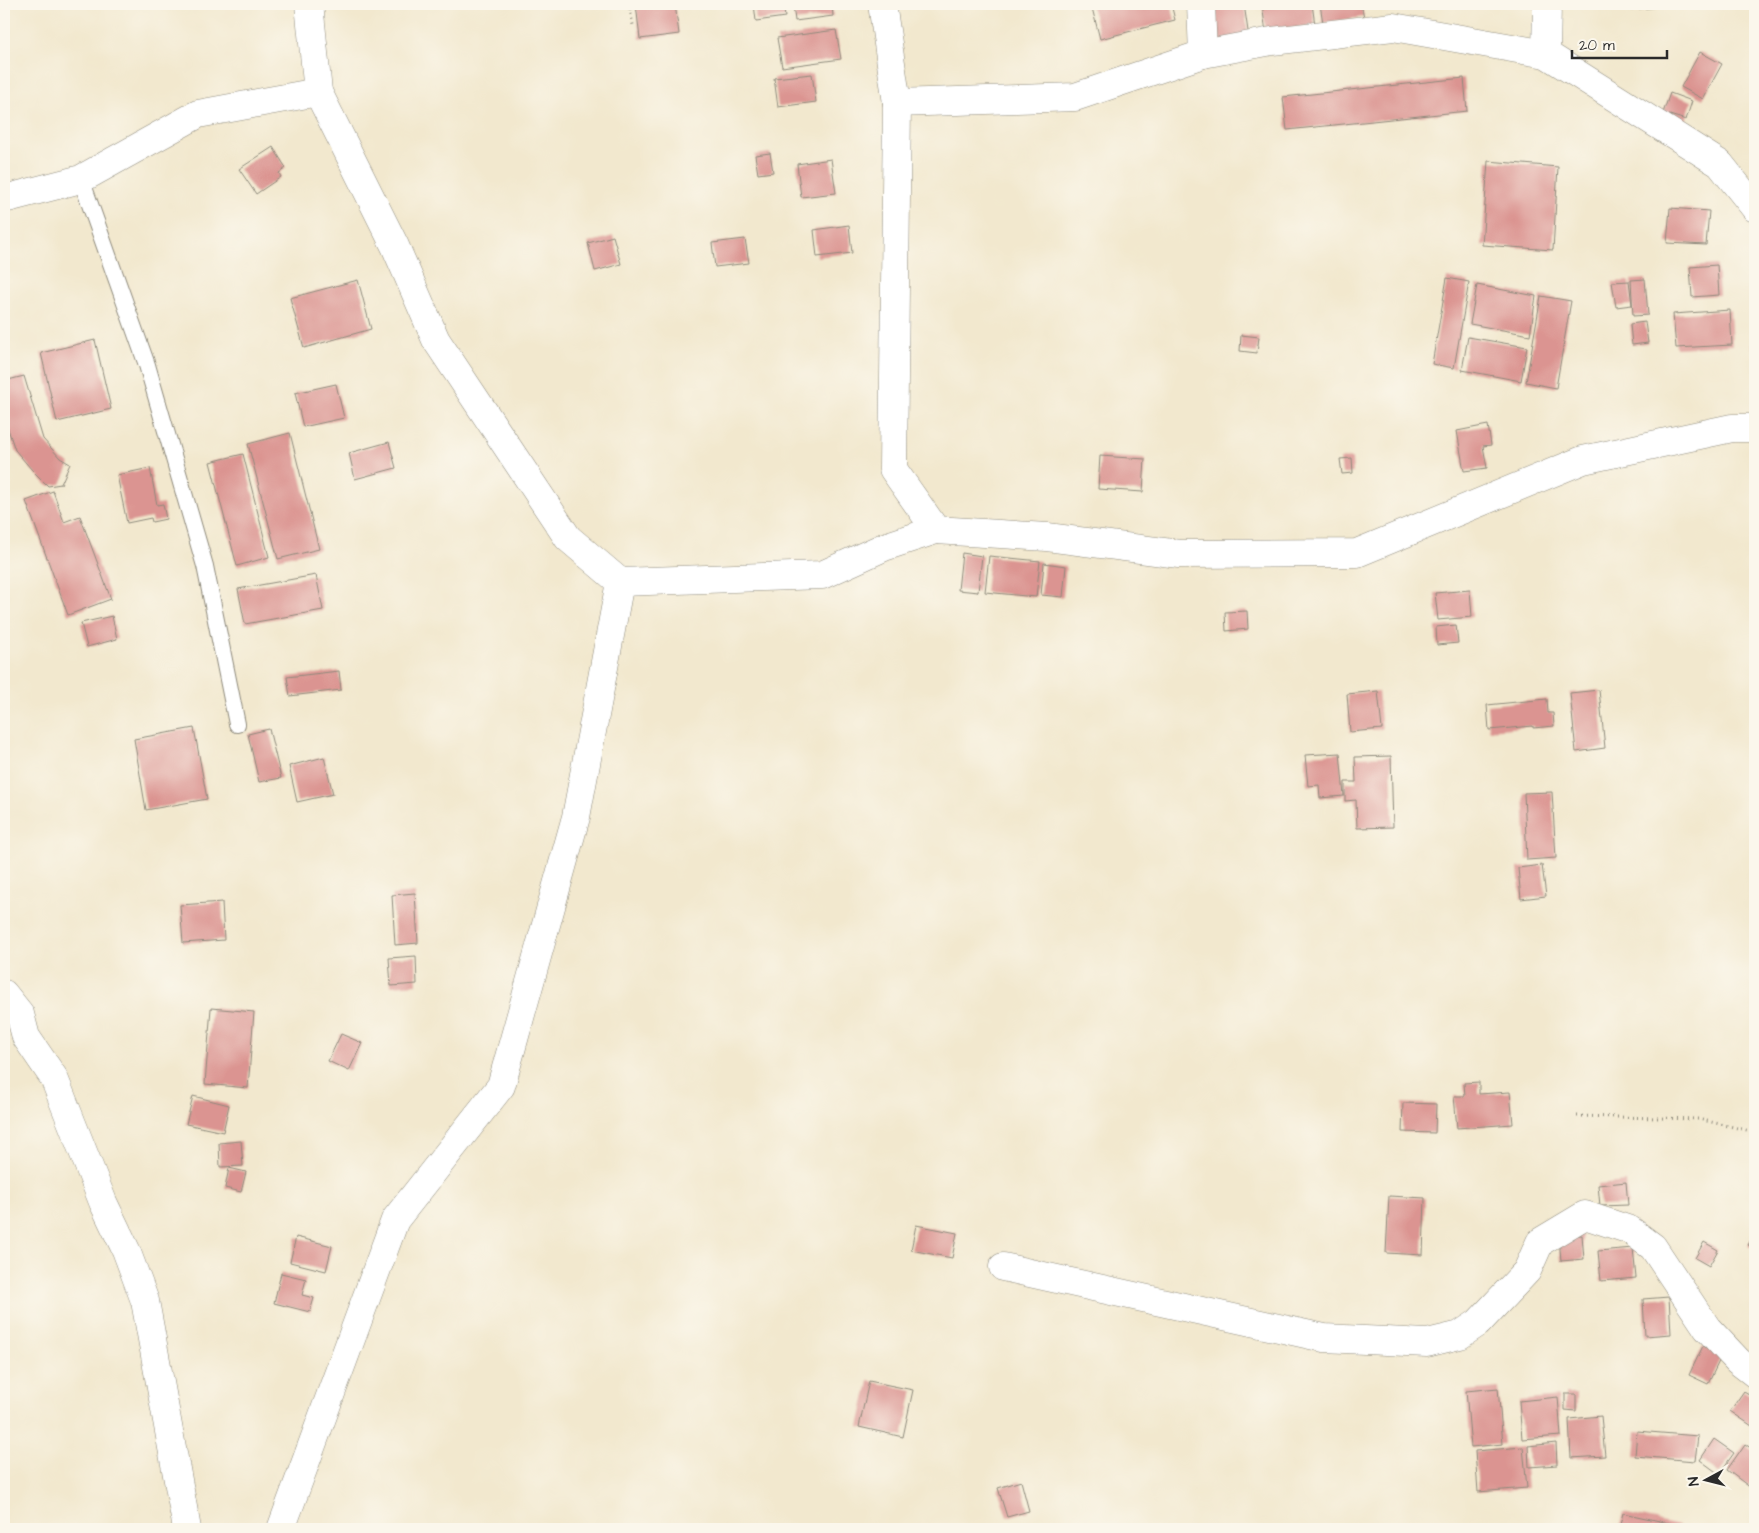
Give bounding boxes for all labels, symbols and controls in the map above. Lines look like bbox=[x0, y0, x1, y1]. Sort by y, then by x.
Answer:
scale bar bbox=[1572, 28, 1666, 60]
text: 20 m bbox=[1579, 35, 1615, 56]
north arrow bbox=[1682, 1456, 1732, 1506]
text: N bbox=[1684, 1476, 1705, 1487]

